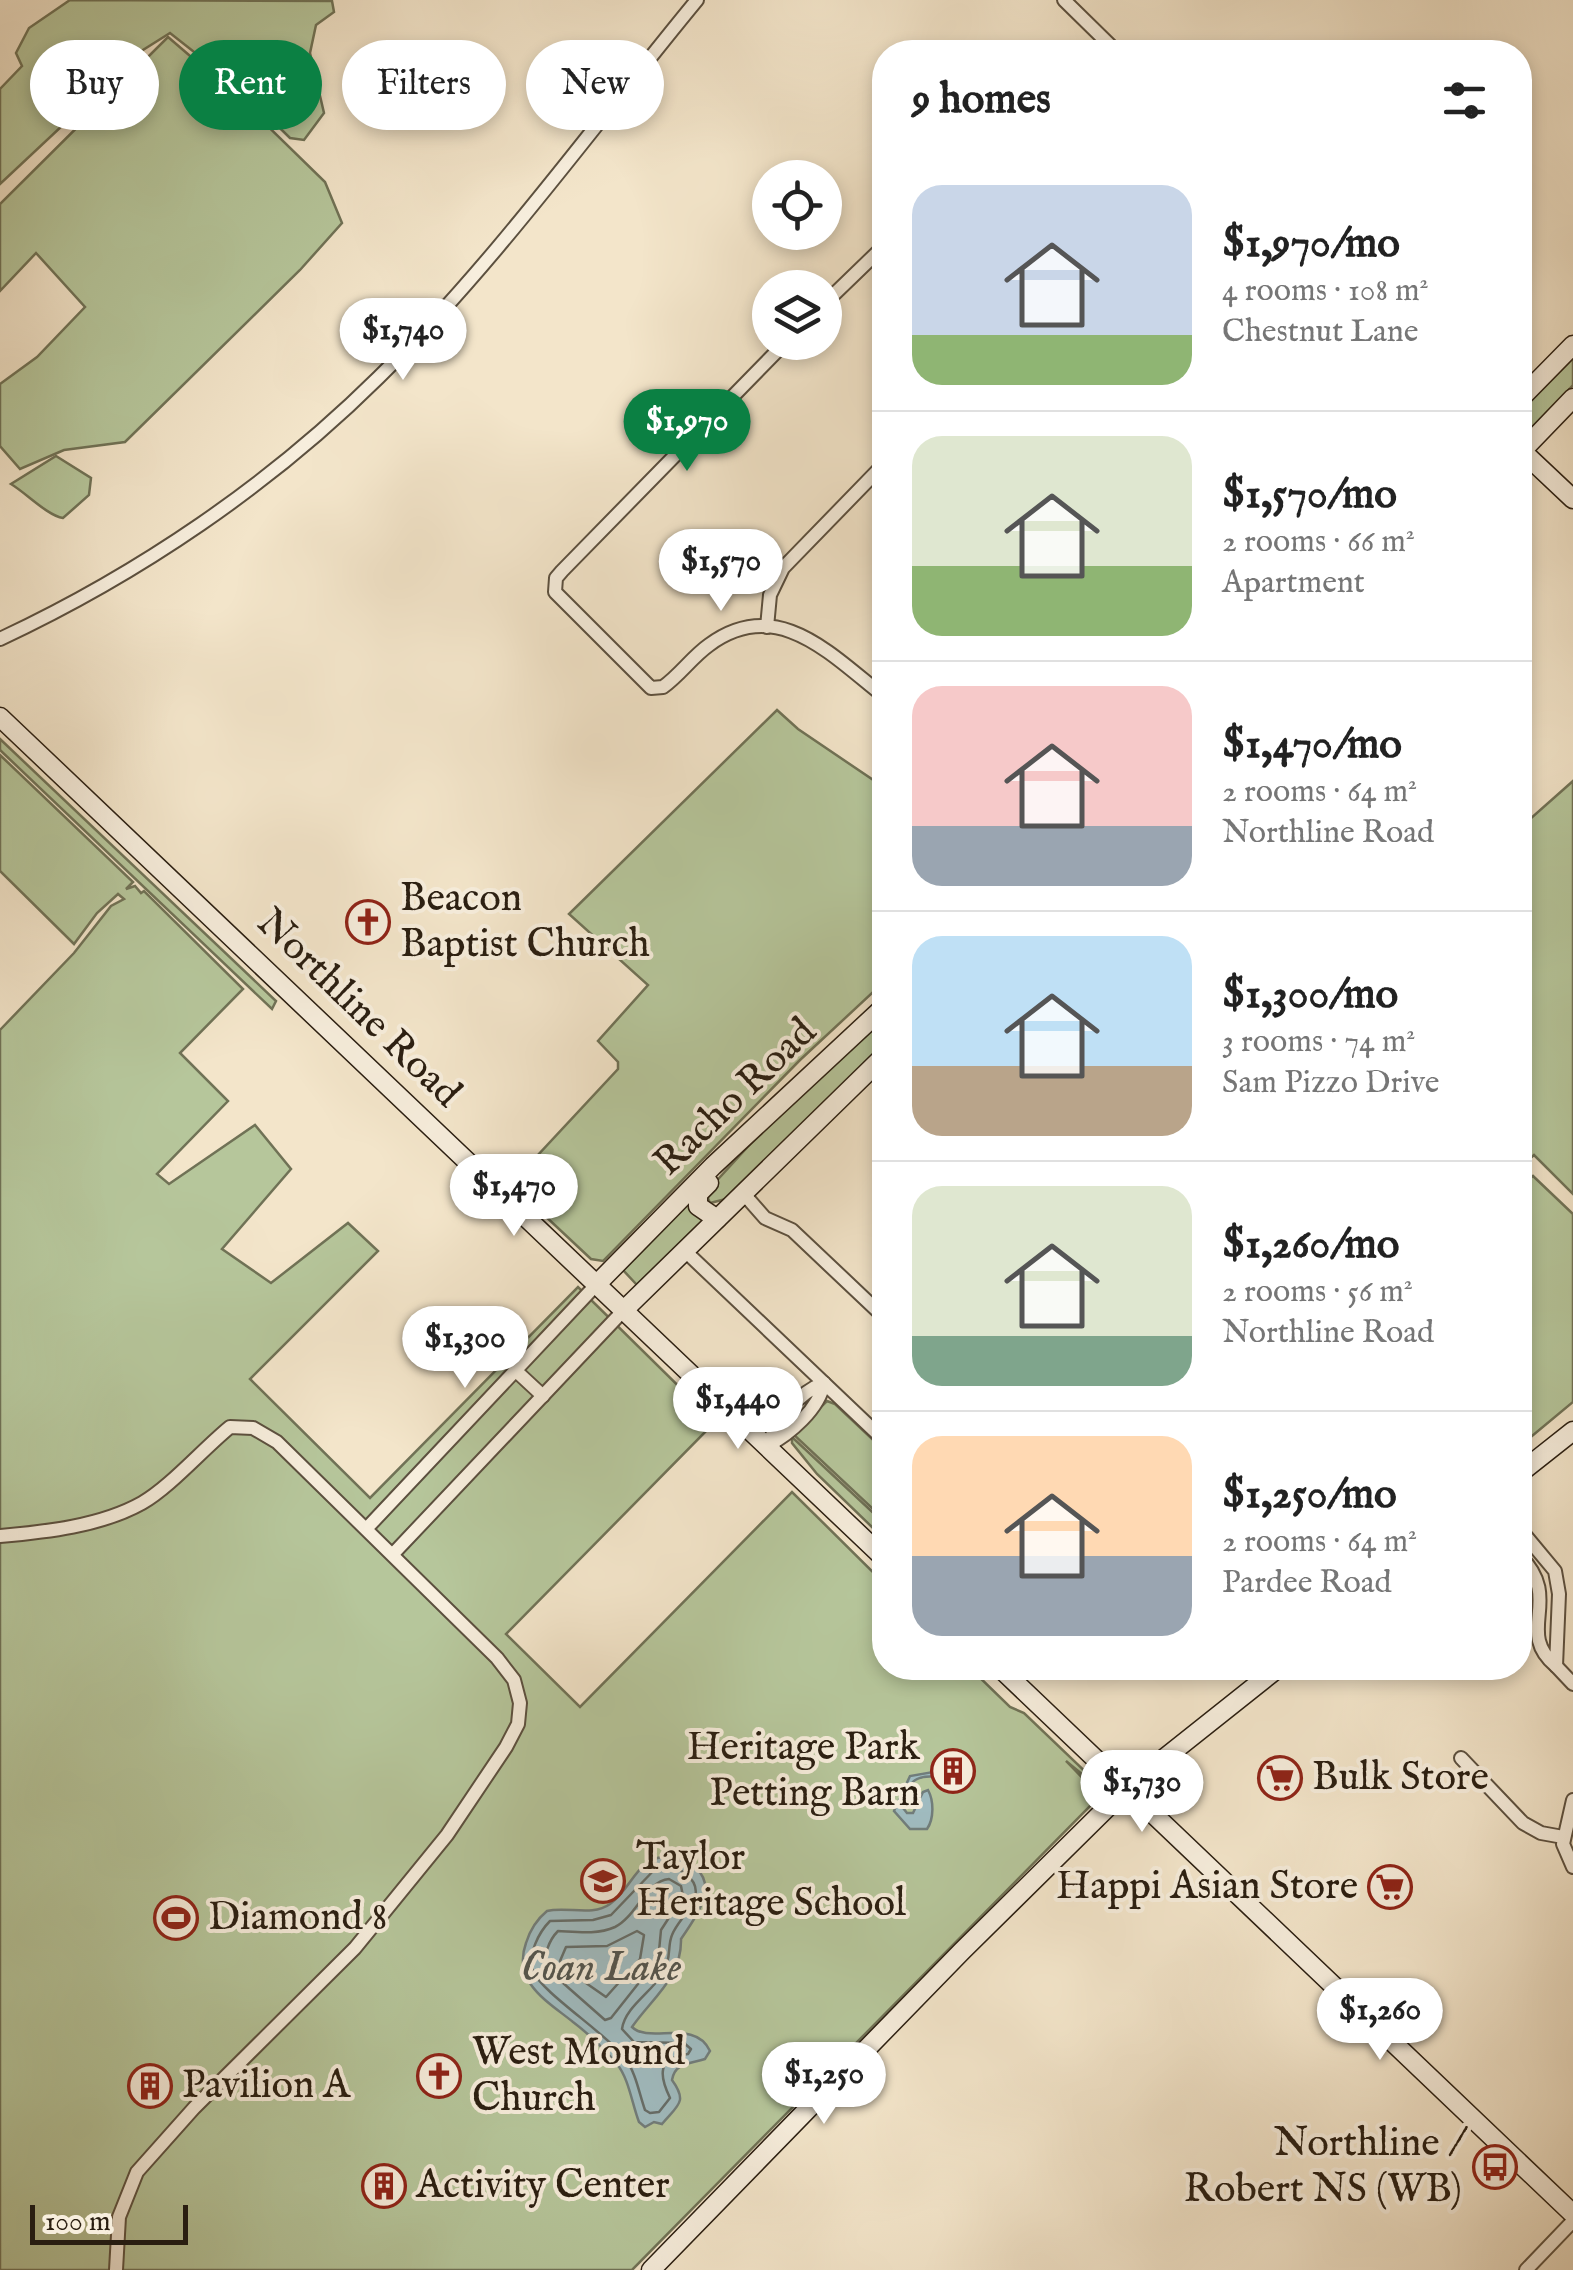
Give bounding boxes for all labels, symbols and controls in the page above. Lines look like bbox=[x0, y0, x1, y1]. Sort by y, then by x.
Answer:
chip: Buy bbox=[30, 40, 159, 130]
chip: Rent bbox=[179, 40, 322, 130]
chip: Filters bbox=[342, 40, 506, 130]
chip: New bbox=[526, 40, 664, 130]
icon: filters bbox=[1437, 73, 1492, 128]
text: 9 homes bbox=[912, 74, 1051, 127]
map controls bbox=[752, 160, 842, 360]
button: locate bbox=[752, 160, 842, 250]
text: $1,970/mo bbox=[1222, 218, 1400, 271]
icon: home bbox=[992, 225, 1112, 345]
button: layers bbox=[752, 270, 842, 360]
text: 4 rooms · 108 m² bbox=[1222, 271, 1429, 312]
pin: $1,740 bbox=[322, 298, 484, 383]
text: $1,740 bbox=[362, 310, 444, 351]
text: Chestnut Lane bbox=[1222, 312, 1418, 353]
pin: $1,970 bbox=[606, 389, 768, 474]
text: $1,970 bbox=[646, 401, 728, 442]
text: $1,570/mo bbox=[1222, 469, 1397, 522]
icon: home bbox=[992, 476, 1112, 596]
text: 2 rooms · 66 m² bbox=[1222, 522, 1415, 563]
pin: $1,570 bbox=[640, 529, 802, 614]
text: $1,570 bbox=[681, 541, 761, 582]
text: Apartment bbox=[1222, 563, 1365, 604]
text: $1,470/mo bbox=[1222, 719, 1402, 772]
icon: home bbox=[992, 726, 1112, 846]
text: 2 rooms · 64 m² bbox=[1222, 772, 1417, 813]
text: Northline Road bbox=[1222, 813, 1434, 854]
place label: Beacon Baptist Church bbox=[400, 874, 650, 971]
street label: Northline Road bbox=[245, 899, 472, 1120]
church icon: Beacon Baptist Church bbox=[345, 899, 391, 945]
text: $1,300/mo bbox=[1222, 969, 1398, 1022]
icon: home bbox=[992, 976, 1112, 1096]
street label: Racho Road bbox=[644, 1007, 828, 1188]
text: 3 rooms · 74 m² bbox=[1222, 1022, 1415, 1063]
text: Sam Pizzo Drive bbox=[1222, 1063, 1439, 1104]
pin: $1,470 bbox=[433, 1154, 595, 1239]
text: $1,470 bbox=[472, 1166, 556, 1207]
text: $1,260/mo bbox=[1222, 1219, 1399, 1272]
icon: home bbox=[992, 1226, 1112, 1346]
text: 2 rooms · 56 m² bbox=[1222, 1272, 1413, 1313]
pin: $1,300 bbox=[384, 1306, 546, 1391]
text: Northline Road bbox=[1222, 1313, 1434, 1354]
text: $1,300 bbox=[424, 1318, 506, 1359]
pin: $1,440 bbox=[657, 1367, 819, 1452]
text: $1,440 bbox=[695, 1379, 781, 1420]
text: $1,250/mo bbox=[1222, 1469, 1397, 1522]
icon: home bbox=[992, 1476, 1112, 1596]
text: 2 rooms · 64 m² bbox=[1222, 1522, 1417, 1563]
text: Pardee Road bbox=[1222, 1563, 1392, 1604]
place label: Heritage Park Petting Barn bbox=[687, 1723, 921, 1820]
building icon: Heritage Park Petting Barn bbox=[930, 1748, 976, 1794]
pin: $1,730 bbox=[1061, 1750, 1223, 1835]
place label: Bulk Store bbox=[1312, 1753, 1489, 1804]
supermarket icon: Bulk Store bbox=[1257, 1755, 1303, 1801]
text: $1,730 bbox=[1102, 1762, 1182, 1803]
place label: Taylor Heritage School bbox=[636, 1833, 906, 1930]
school or university icon: Taylor Heritage School bbox=[580, 1858, 626, 1904]
place label: Happi Asian Store bbox=[1056, 1862, 1358, 1913]
supermarket icon: Happi Asian Store bbox=[1367, 1864, 1413, 1910]
place label: Diamond 8 bbox=[208, 1893, 387, 1944]
sports icon: Diamond 8 bbox=[153, 1895, 199, 1941]
water label: Coan Lake bbox=[521, 1942, 681, 1995]
pin: $1,260 bbox=[1299, 1978, 1461, 2063]
text: $1,260 bbox=[1339, 1990, 1421, 2031]
place label: West Mound Church bbox=[472, 2028, 686, 2125]
pin: $1,250 bbox=[743, 2042, 905, 2127]
church icon: West Mound Church bbox=[416, 2053, 462, 2099]
text: $1,250 bbox=[784, 2054, 864, 2095]
place label: Pavilion A bbox=[182, 2061, 351, 2112]
building icon: Pavilion A bbox=[127, 2063, 173, 2109]
place label: Northline / Robert NS (WB) bbox=[1184, 2119, 1468, 2216]
bus stop icon: Northline / Robert NS (WB) bbox=[1472, 2144, 1518, 2190]
place label: Activity Center bbox=[415, 2161, 670, 2212]
building icon: Activity Center bbox=[361, 2163, 407, 2209]
scale bar bbox=[30, 2200, 188, 2244]
text: 100 m bbox=[45, 2205, 111, 2240]

